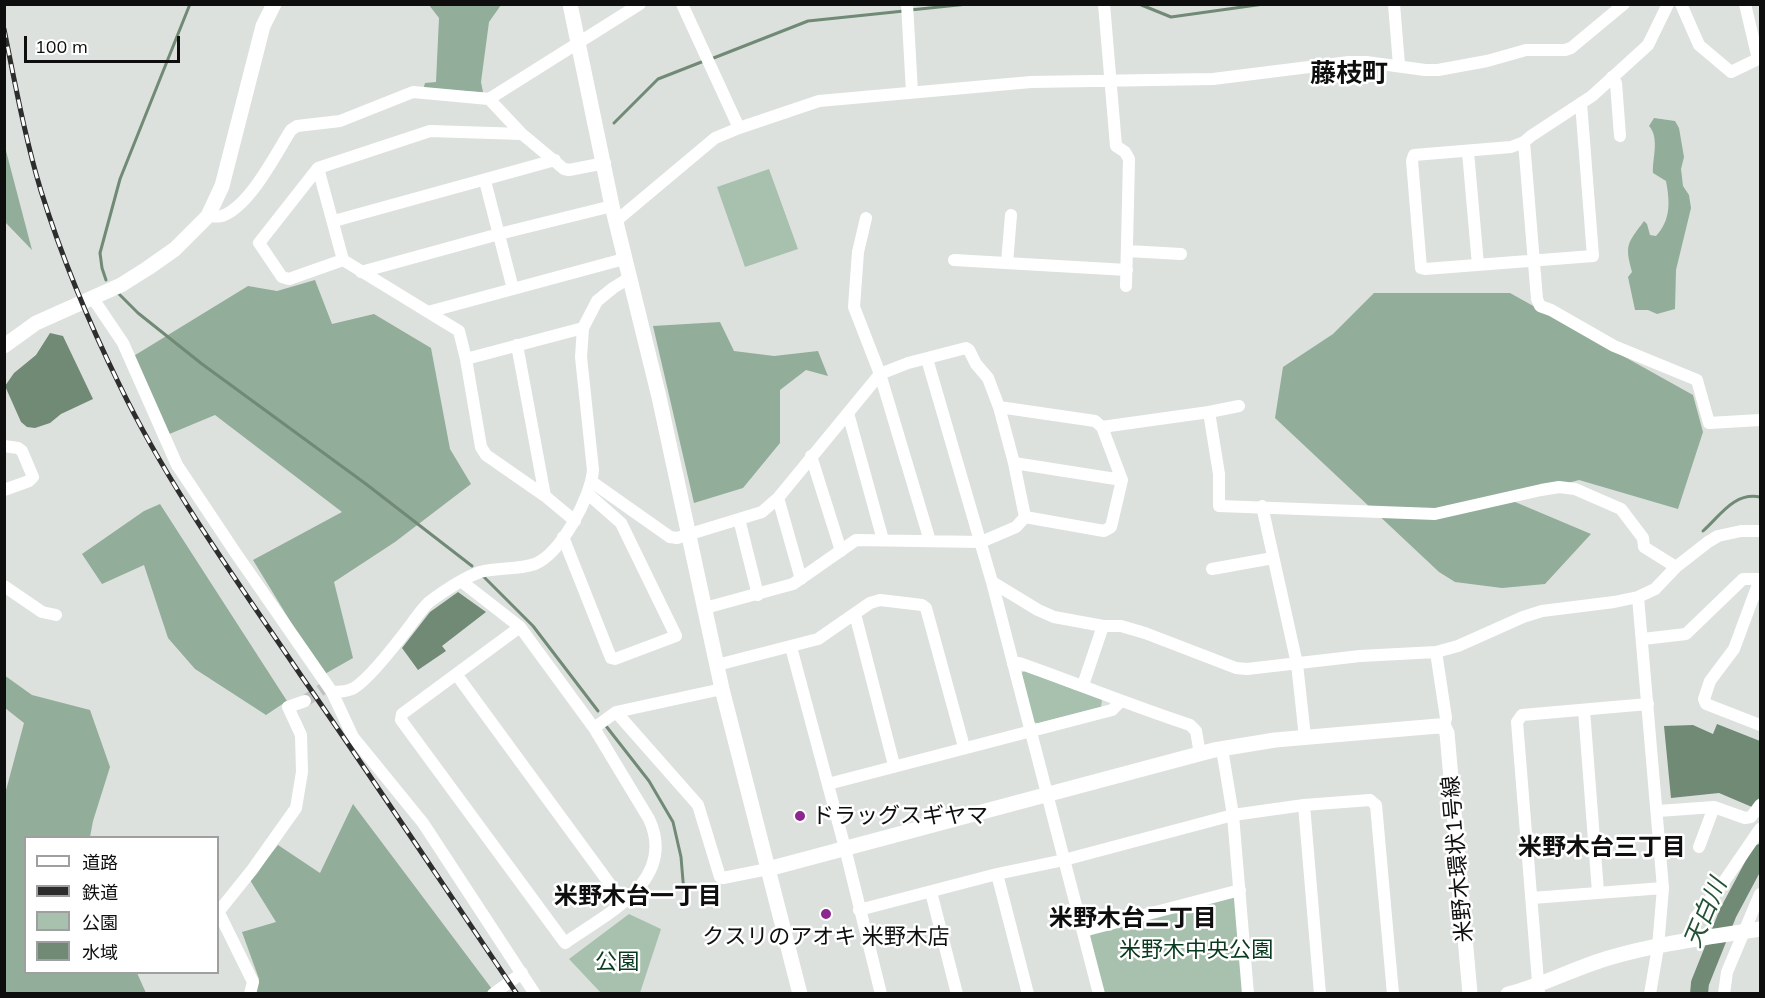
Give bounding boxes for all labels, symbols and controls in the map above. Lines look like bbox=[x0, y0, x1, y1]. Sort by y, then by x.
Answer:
scale bar bbox=[27, 24, 183, 62]
text: 100 m bbox=[35, 35, 88, 58]
district label: 藤枝町 bbox=[1310, 58, 1388, 90]
street label: 米野木環状1号線 bbox=[1438, 775, 1478, 943]
place label: ドラッグスギヤマ bbox=[812, 803, 988, 829]
marker: ドラッグスギヤマ bbox=[793, 809, 807, 823]
district label: 米野木台三丁目 bbox=[1518, 834, 1686, 862]
legend bbox=[24, 836, 219, 974]
text: 道路 bbox=[82, 851, 118, 874]
water label: 天白川 bbox=[1679, 874, 1733, 952]
text: 鉄道 bbox=[82, 881, 118, 904]
district label: 米野木台一丁目 bbox=[554, 883, 722, 911]
district label: 米野木台二丁目 bbox=[1049, 905, 1217, 933]
marker: クスリのアオキ 米野木店 bbox=[819, 907, 833, 921]
text: 公園 bbox=[82, 911, 118, 934]
place label: クスリのアオキ 米野木店 bbox=[702, 924, 950, 950]
park label: 米野木中央公園 bbox=[1119, 937, 1273, 963]
text: 水域 bbox=[82, 941, 118, 964]
park label: 公園 bbox=[595, 949, 639, 975]

